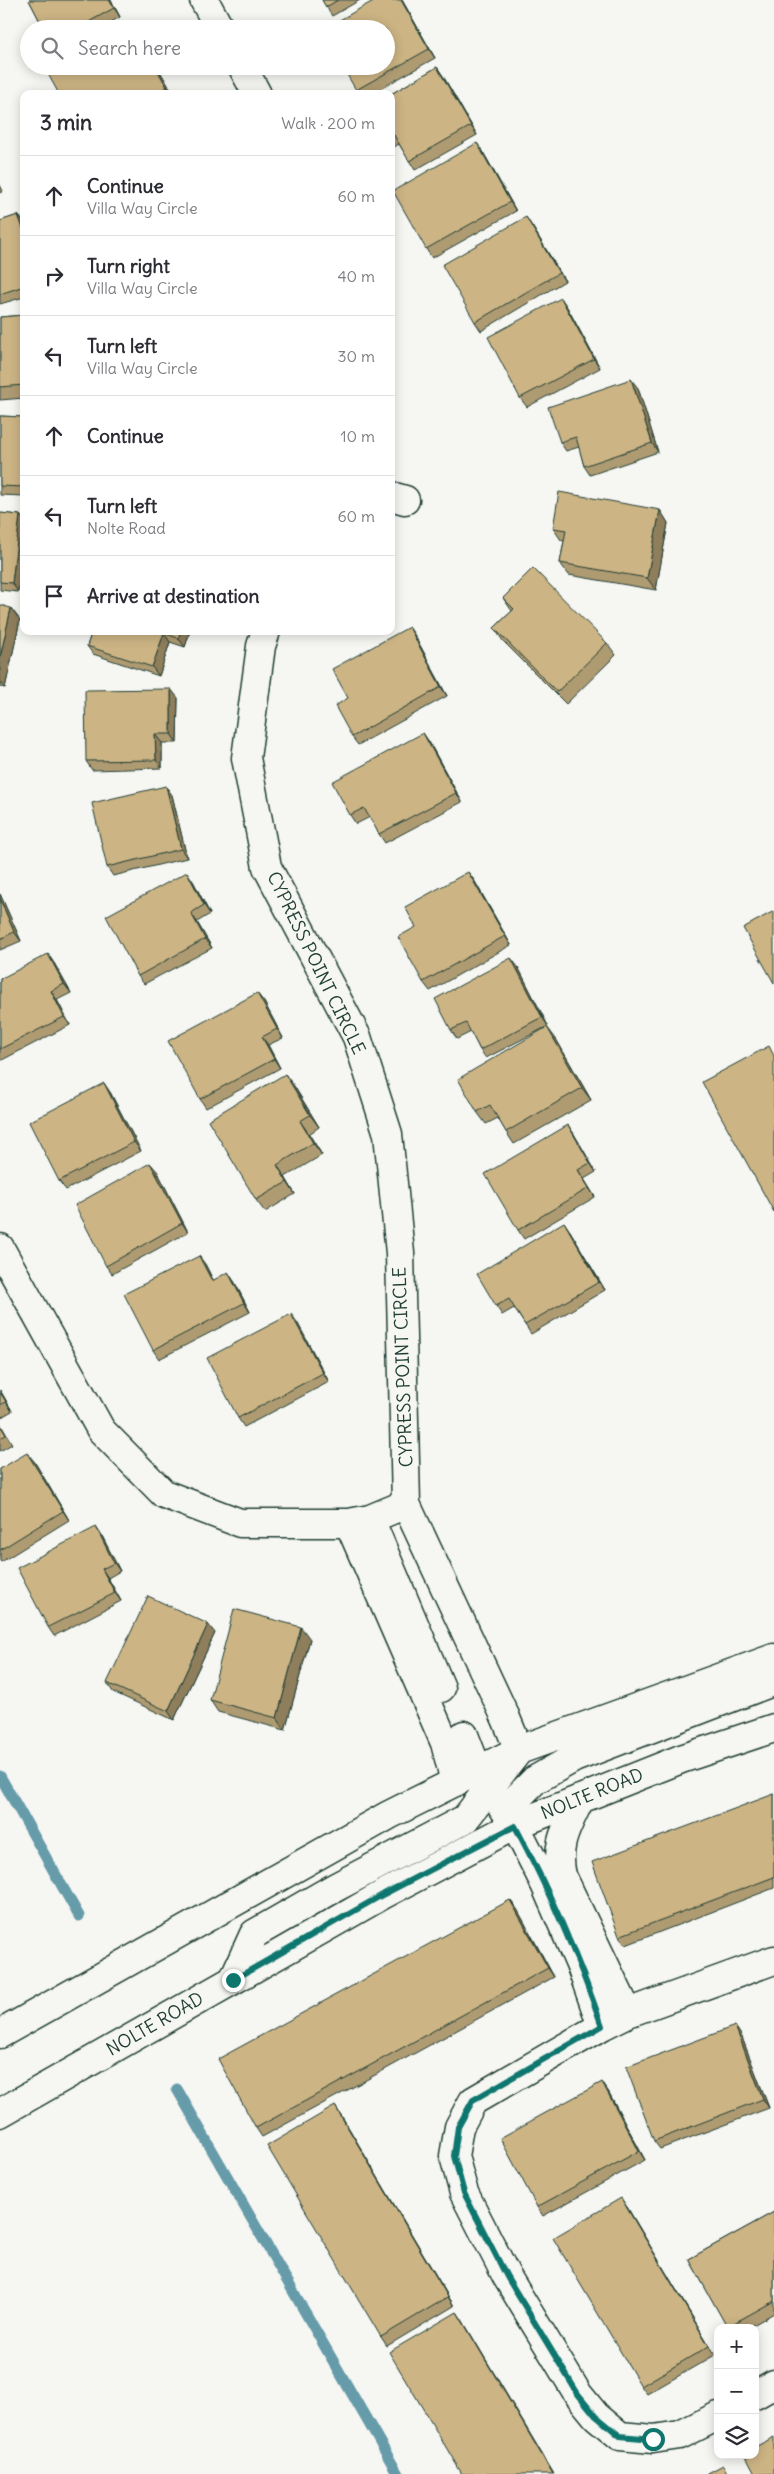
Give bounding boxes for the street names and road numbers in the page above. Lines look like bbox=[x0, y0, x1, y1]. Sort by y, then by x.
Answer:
street label: CYPRESS POINT CIRCLE bbox=[262, 868, 371, 1058]
street label: CYPRESS POINT CIRCLE bbox=[388, 1266, 417, 1468]
street label: NOLTE ROAD bbox=[537, 1763, 646, 1824]
street label: NOLTE ROAD bbox=[102, 1987, 207, 2061]

